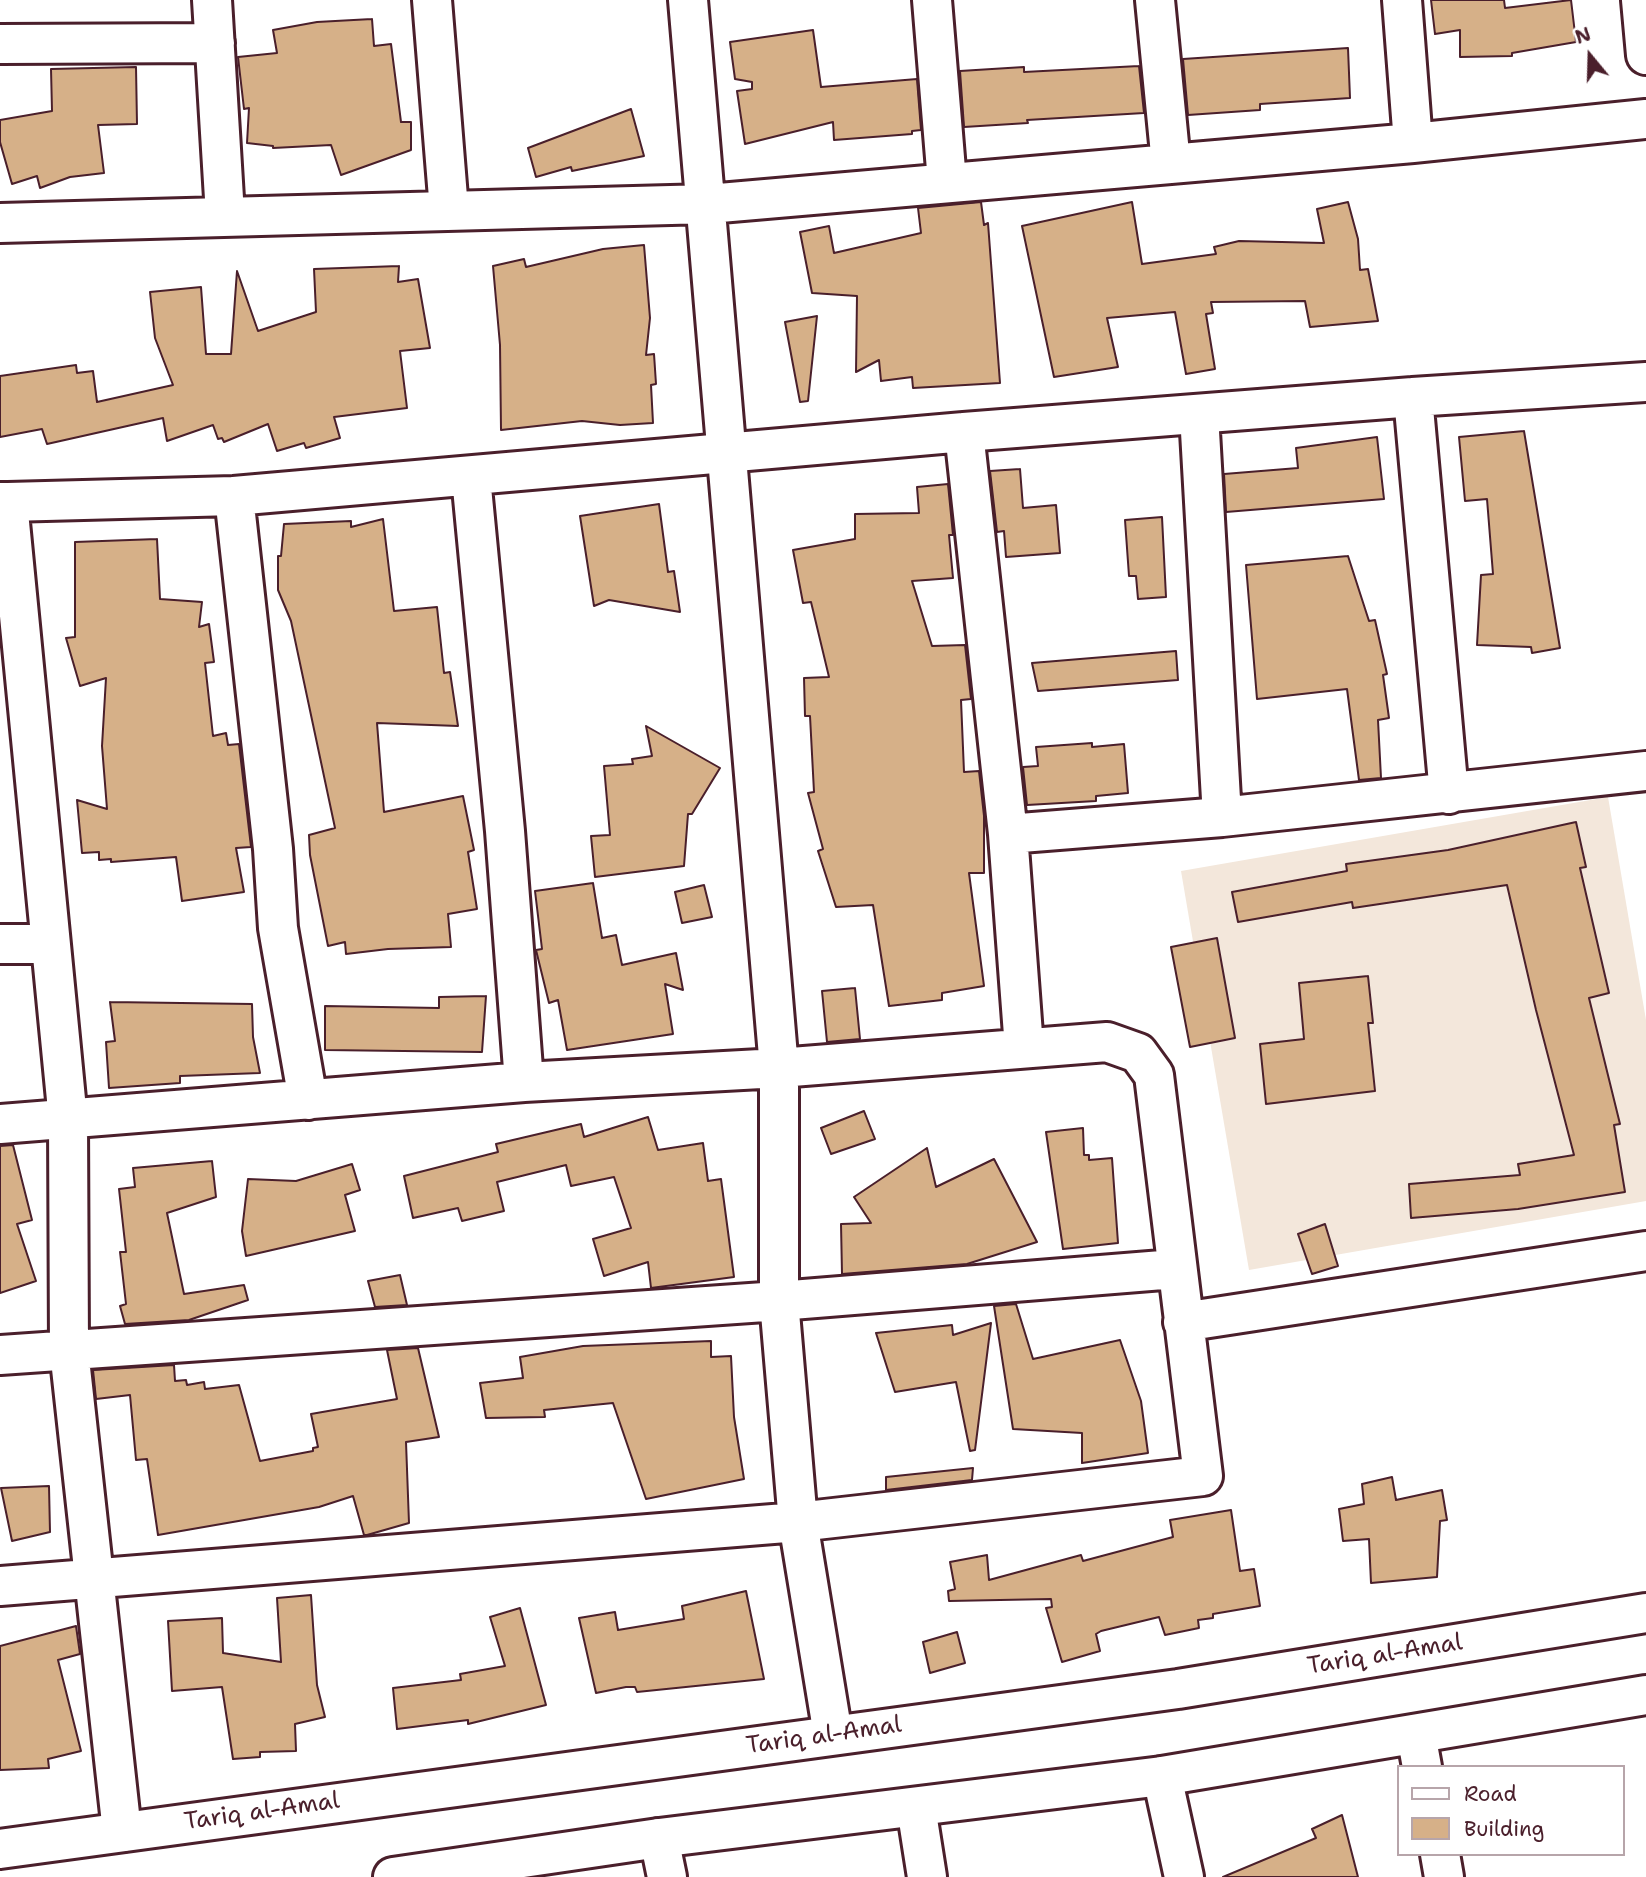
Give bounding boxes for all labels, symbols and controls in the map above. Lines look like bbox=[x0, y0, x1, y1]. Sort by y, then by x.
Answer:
north arrow bbox=[1555, 21, 1625, 91]
text: N bbox=[1572, 21, 1594, 50]
street label: Tariq al-Amal bbox=[1305, 1629, 1465, 1681]
street label: Tariq al-Amal bbox=[744, 1711, 904, 1761]
legend bbox=[1398, 1765, 1625, 1856]
text: Road bbox=[1464, 1780, 1517, 1808]
street label: Tariq al-Amal bbox=[182, 1787, 342, 1837]
text: Building bbox=[1464, 1815, 1544, 1843]

